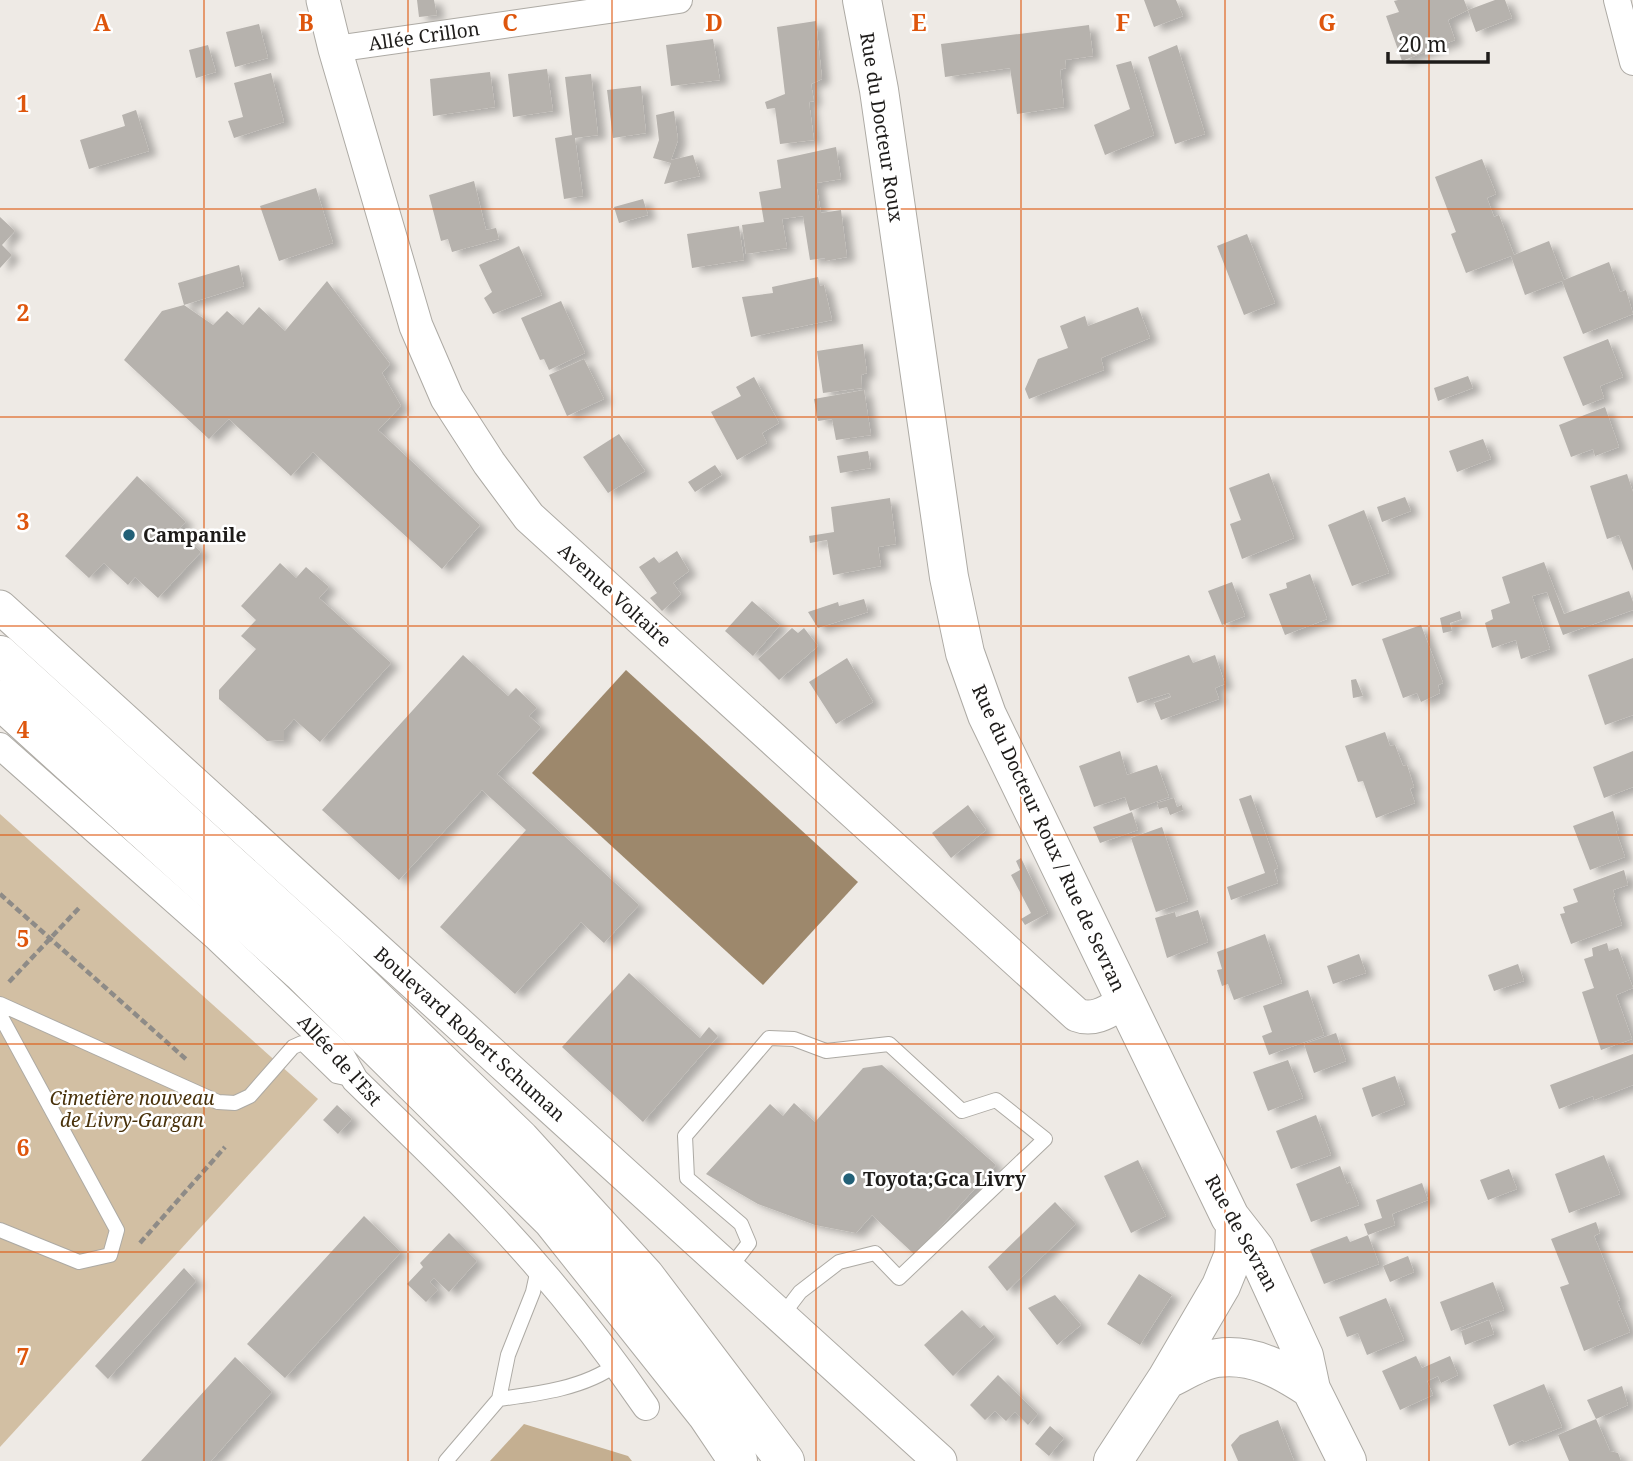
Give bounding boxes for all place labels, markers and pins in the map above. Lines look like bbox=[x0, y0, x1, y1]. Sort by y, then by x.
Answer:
place label: Campanile bbox=[143, 522, 247, 548]
marker: Campanile bbox=[121, 527, 137, 543]
place label: Toyota;Gca Livry bbox=[863, 1166, 1026, 1192]
marker: Toyota;Gca Livry bbox=[841, 1171, 857, 1187]

